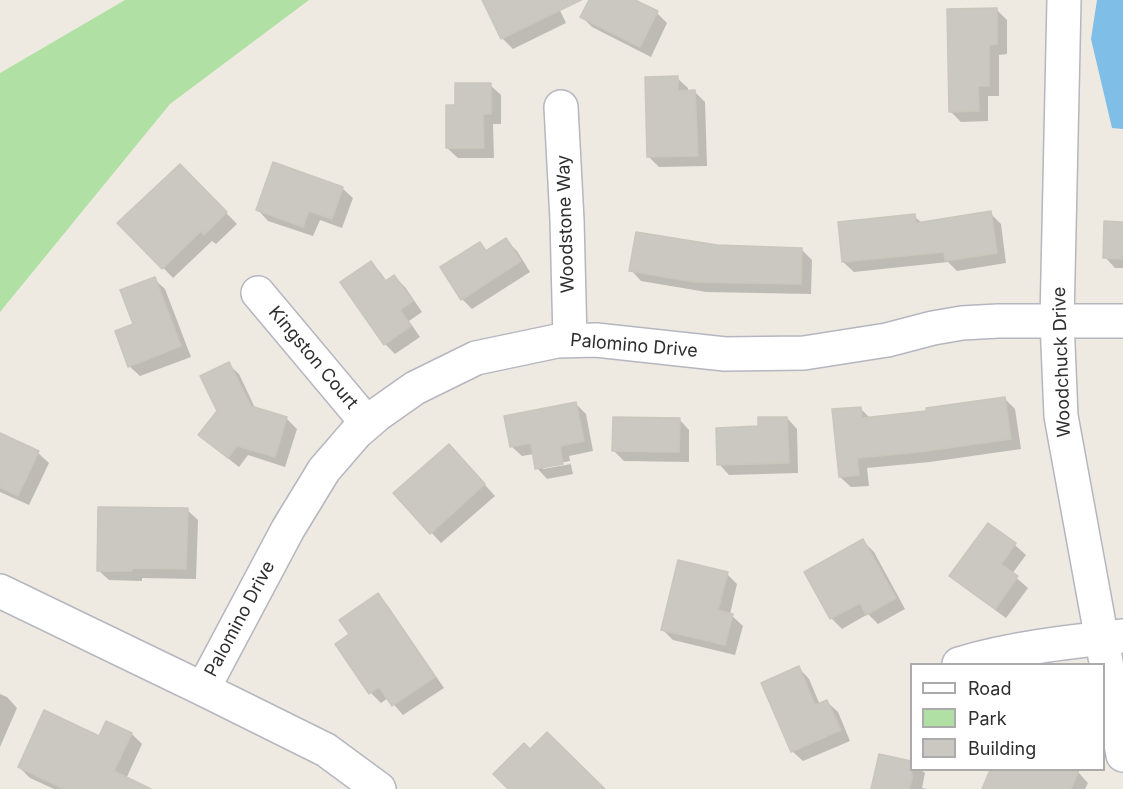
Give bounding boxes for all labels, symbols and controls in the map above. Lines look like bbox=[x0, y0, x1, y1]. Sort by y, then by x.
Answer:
street label: Woodstone Way bbox=[553, 154, 579, 294]
street label: Woodchuck Drive bbox=[1049, 286, 1075, 438]
street label: Kingston Court bbox=[264, 302, 362, 414]
street label: Palomino Drive bbox=[569, 330, 699, 362]
street label: Palomino Drive bbox=[200, 557, 280, 681]
legend bbox=[910, 663, 1105, 771]
text: Road bbox=[968, 678, 1011, 699]
text: Park bbox=[968, 708, 1007, 729]
text: Building bbox=[968, 738, 1036, 759]

